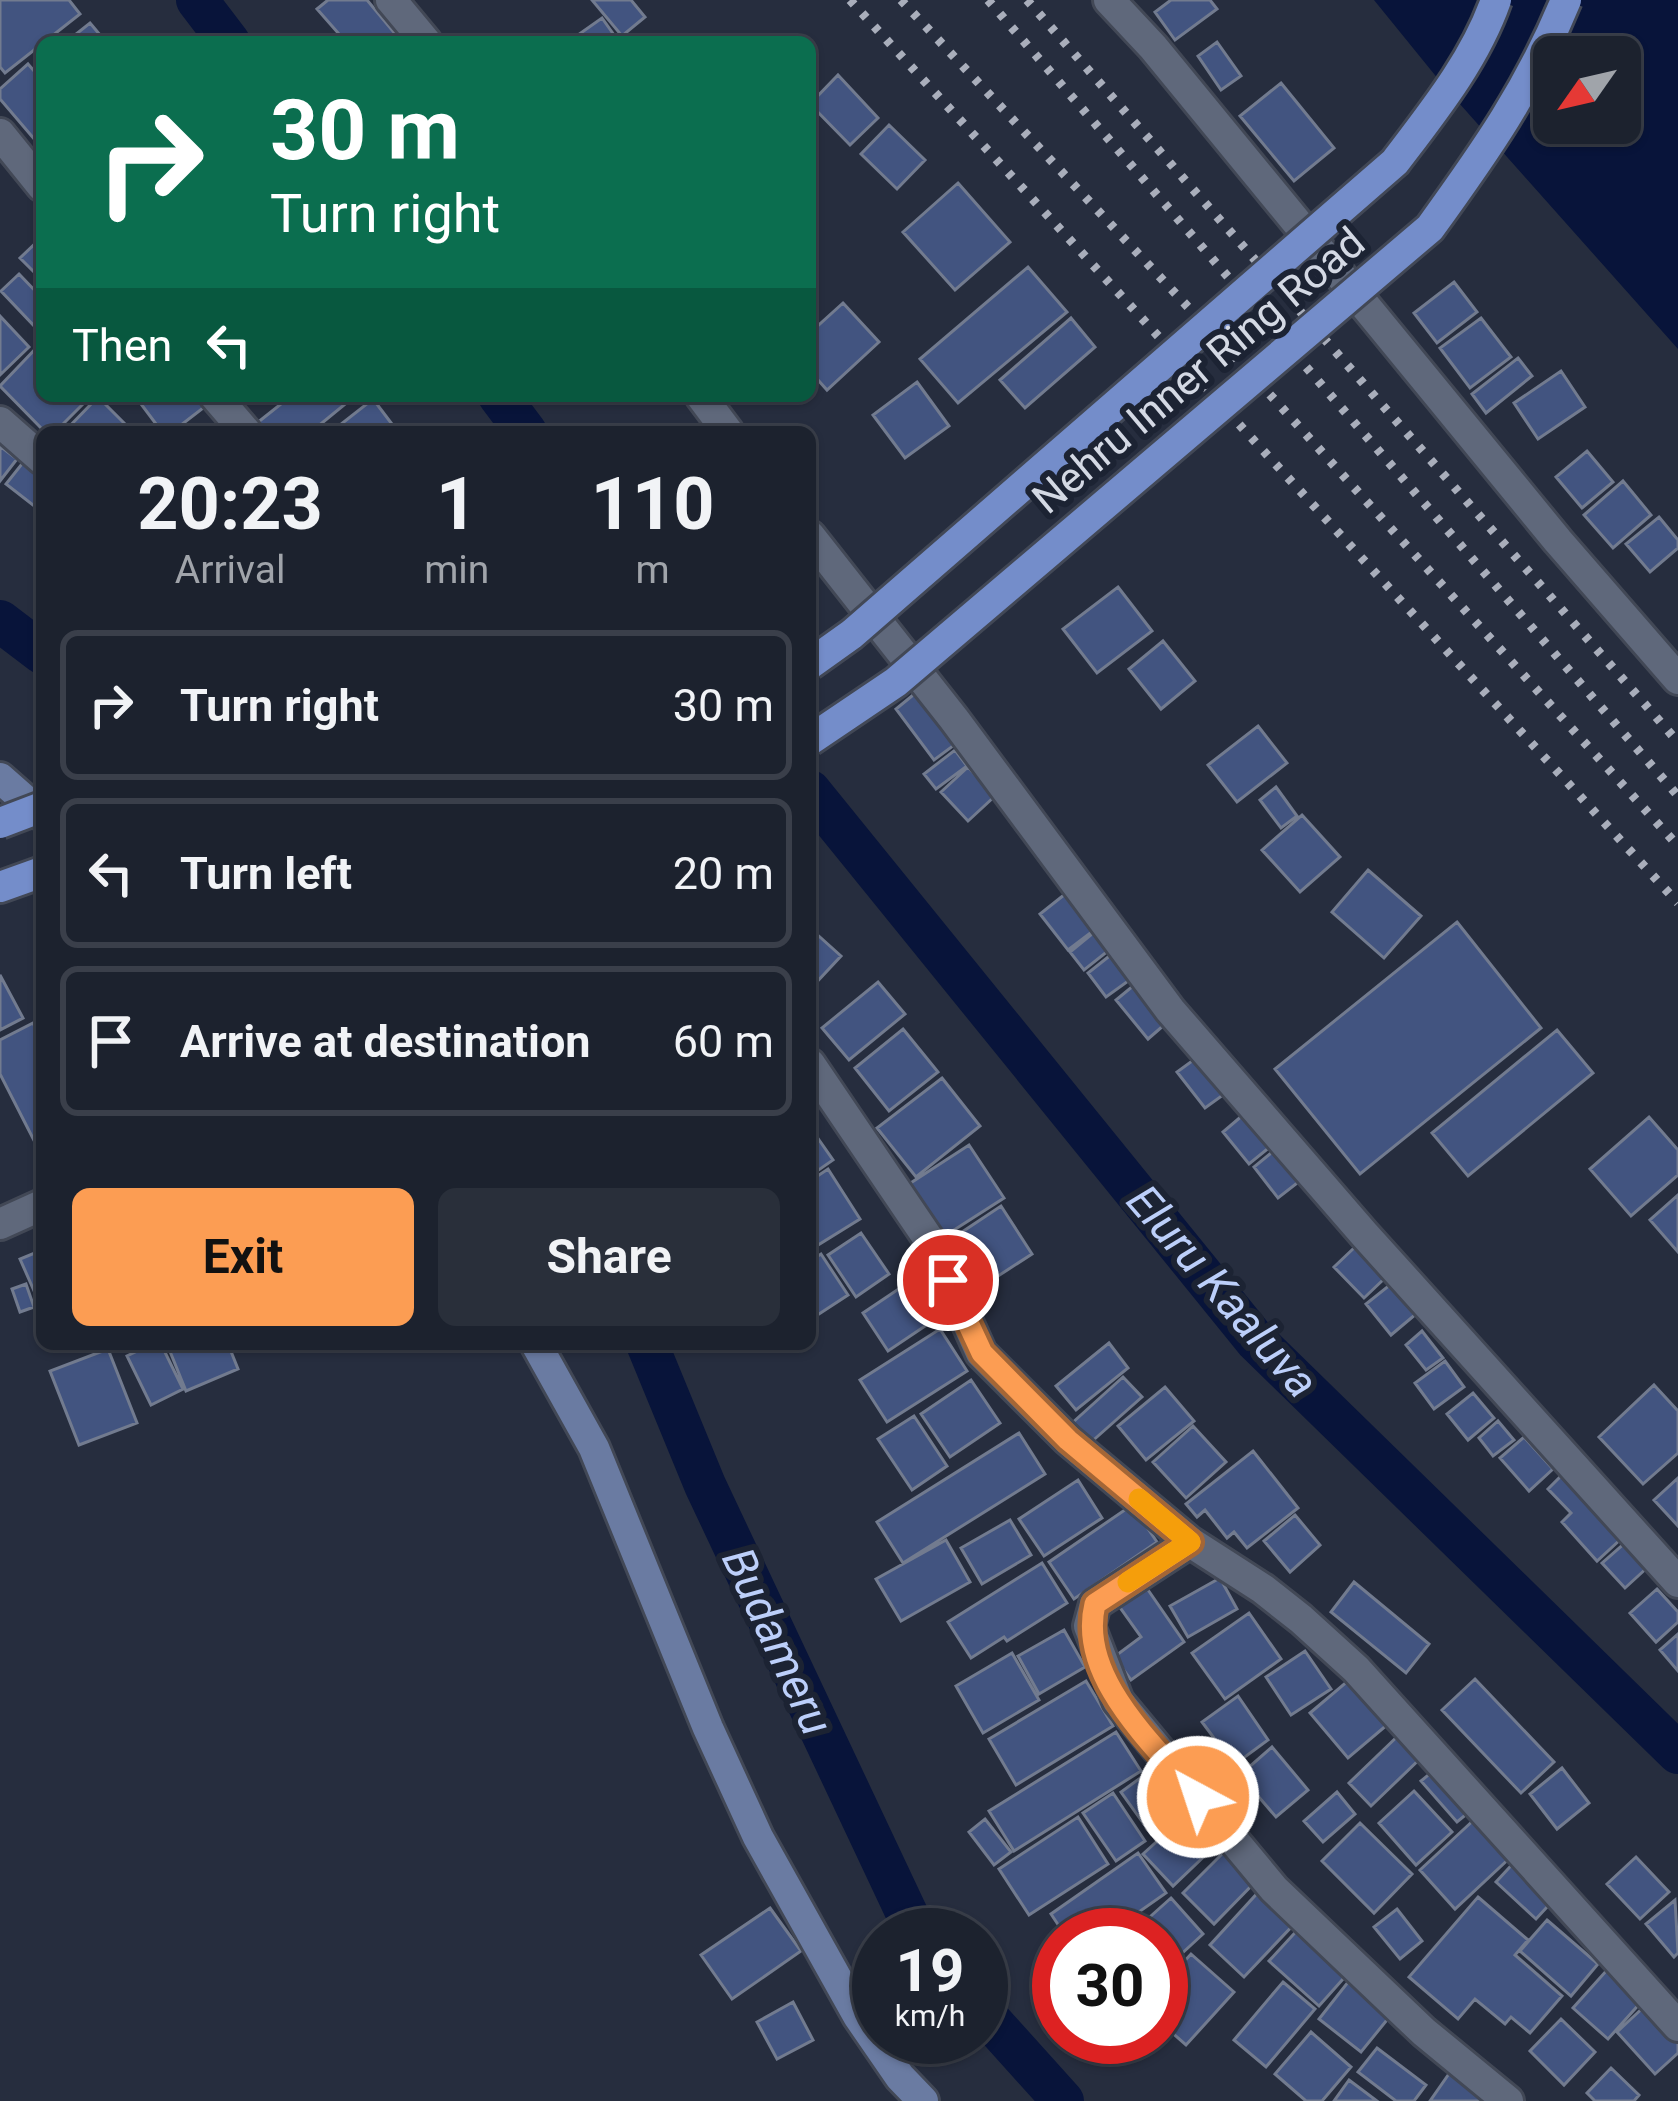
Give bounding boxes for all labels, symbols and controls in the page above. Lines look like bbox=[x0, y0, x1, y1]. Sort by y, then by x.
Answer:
north arrow bbox=[1533, 36, 1641, 144]
map controls bbox=[1533, 36, 1641, 144]
text: 30 m bbox=[270, 81, 460, 180]
icon: right bbox=[72, 84, 228, 240]
text: Turn right bbox=[270, 182, 500, 245]
street label: Nehru Inner Ring Road bbox=[1023, 217, 1374, 523]
icon: left bbox=[196, 312, 262, 378]
text: Then bbox=[72, 319, 172, 372]
text: 20:23 bbox=[137, 462, 323, 547]
text: 1 bbox=[436, 462, 477, 547]
text: 110 bbox=[591, 462, 715, 547]
text: Arrival bbox=[175, 547, 285, 593]
text: min bbox=[424, 547, 489, 593]
text: m bbox=[636, 547, 670, 593]
icon: right bbox=[78, 672, 144, 738]
text: Turn right bbox=[180, 679, 379, 732]
text: 30 m bbox=[673, 679, 774, 732]
icon: left bbox=[78, 840, 144, 906]
text: Turn left bbox=[180, 847, 352, 900]
text: 20 m bbox=[673, 847, 774, 900]
icon: arrive bbox=[78, 1008, 144, 1074]
text: Arrive at destination bbox=[180, 1015, 591, 1068]
text: 60 m bbox=[673, 1015, 774, 1068]
water label: Eluru Kaaluva bbox=[1116, 1175, 1329, 1408]
button: Exit bbox=[72, 1188, 414, 1326]
button: Share bbox=[438, 1188, 780, 1326]
pin bbox=[897, 1229, 999, 1331]
icon: arrive bbox=[915, 1247, 981, 1313]
water label: Budameru bbox=[711, 1539, 844, 1743]
position arrow bbox=[1135, 1734, 1261, 1860]
speed limit sign: 30 bbox=[1032, 1908, 1188, 2064]
text: 19 bbox=[896, 1935, 964, 2006]
text: km/h bbox=[895, 1998, 965, 2033]

